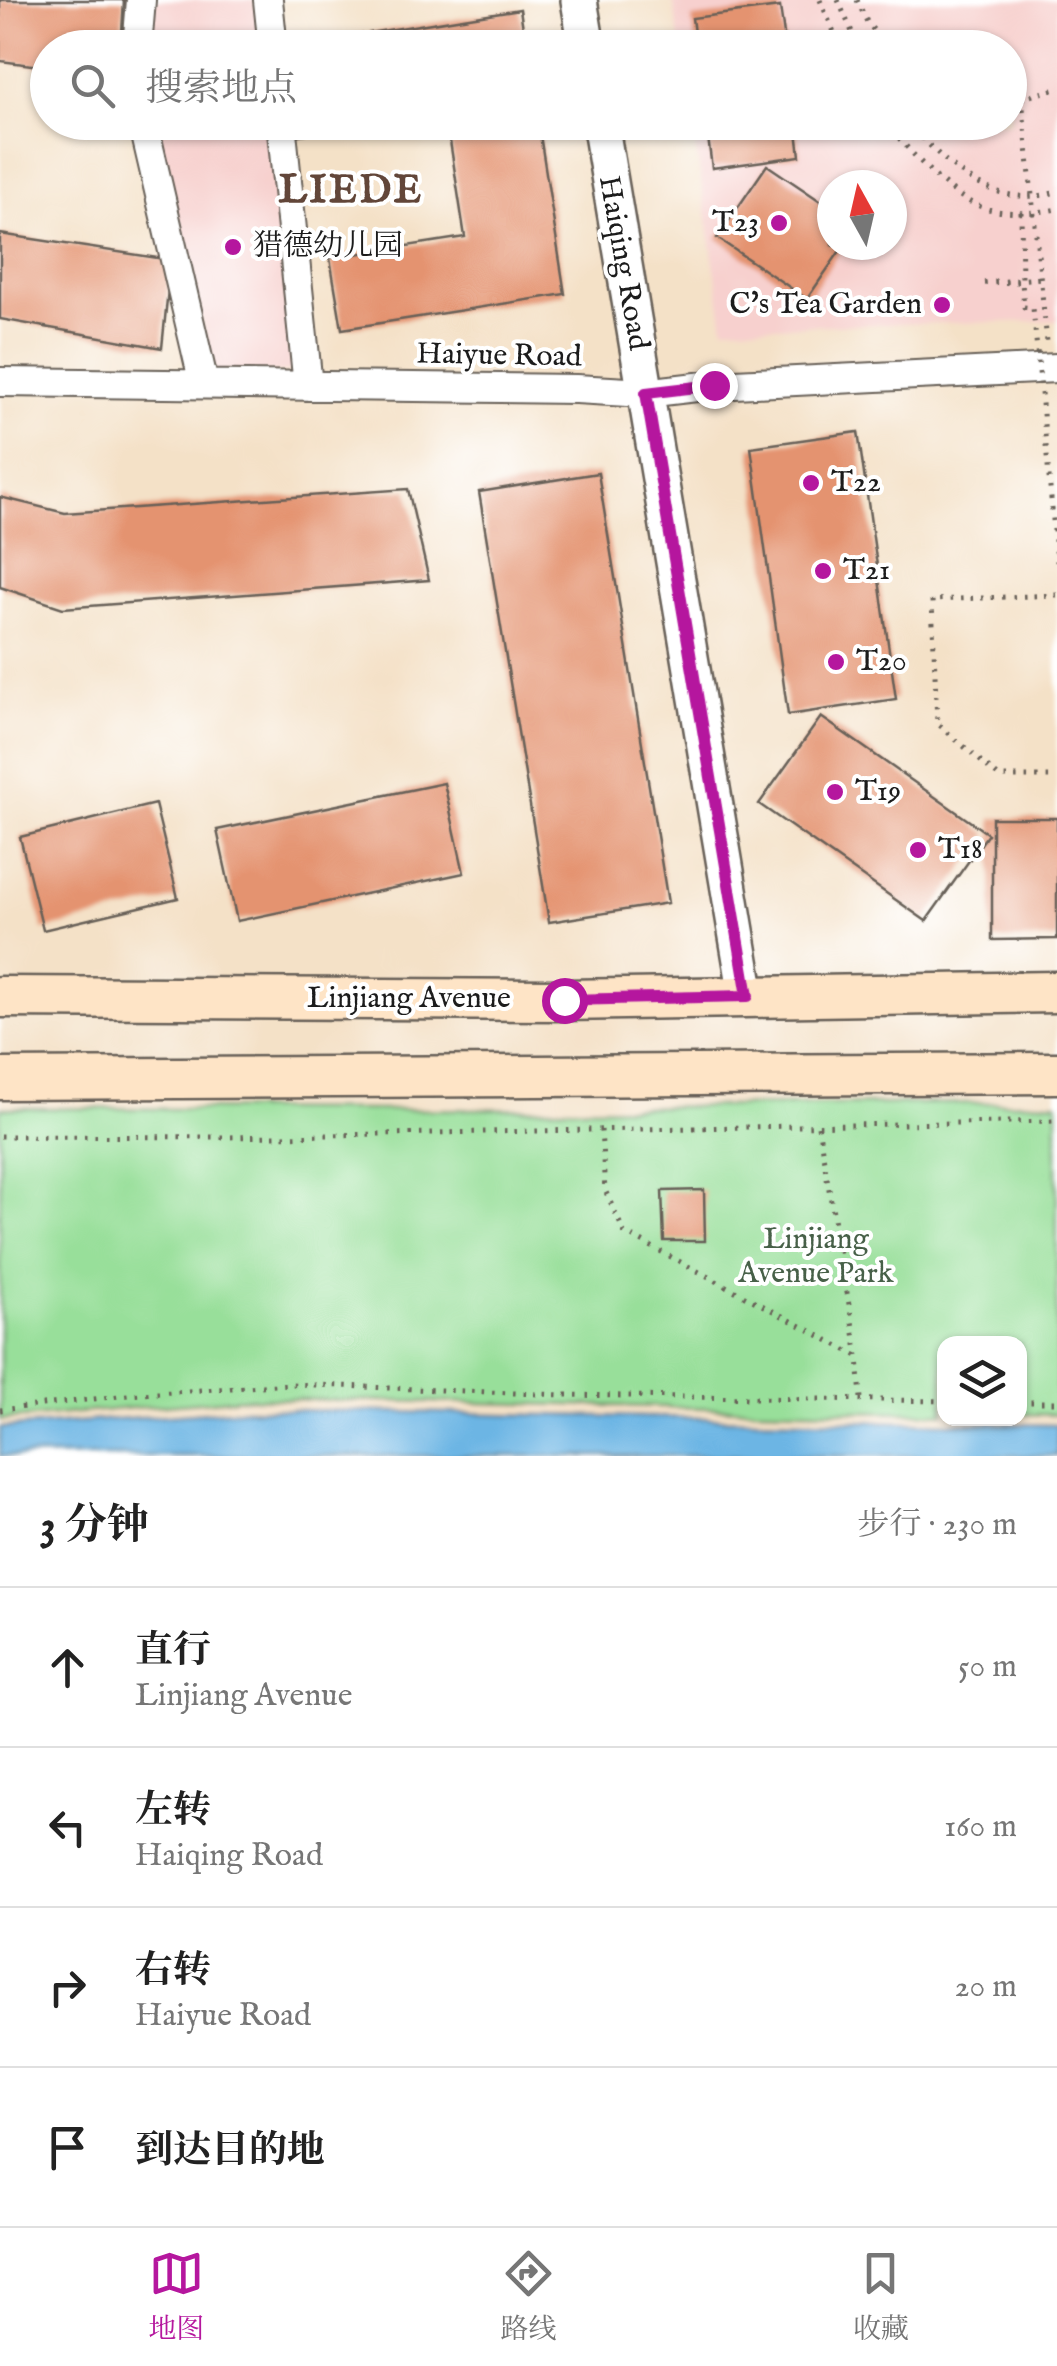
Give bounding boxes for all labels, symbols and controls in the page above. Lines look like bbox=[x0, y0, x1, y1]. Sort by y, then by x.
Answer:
search box bbox=[30, 30, 1027, 140]
icon: search bbox=[65, 58, 120, 113]
text: 搜索地点 bbox=[145, 66, 297, 114]
district label: LIEDE bbox=[278, 166, 424, 217]
north arrow bbox=[817, 170, 907, 260]
street label: Haiqing Road bbox=[589, 173, 657, 354]
place label: T23 bbox=[712, 204, 759, 242]
marker: T23 bbox=[768, 212, 790, 234]
place label: 猎德幼儿园 bbox=[253, 228, 403, 266]
marker: 猎德幼儿园 bbox=[222, 236, 244, 258]
place label: C's Tea Garden bbox=[729, 286, 922, 324]
marker: C's Tea Garden bbox=[931, 294, 953, 316]
street label: Haiyue Road bbox=[416, 336, 583, 376]
route end bbox=[692, 363, 738, 409]
place label: T22 bbox=[831, 464, 881, 502]
marker: T22 bbox=[800, 472, 822, 494]
place label: T21 bbox=[843, 552, 890, 590]
marker: T21 bbox=[812, 560, 834, 582]
place label: T20 bbox=[856, 643, 907, 681]
marker: T20 bbox=[825, 651, 847, 673]
place label: T19 bbox=[855, 773, 901, 811]
marker: T19 bbox=[824, 781, 846, 803]
place label: T18 bbox=[938, 831, 983, 869]
marker: T18 bbox=[907, 839, 929, 861]
route start bbox=[542, 978, 588, 1024]
street label: Linjiang Avenue bbox=[307, 980, 511, 1018]
park label: Linjiang Avenue Park bbox=[737, 1221, 895, 1293]
map controls bbox=[937, 1336, 1027, 1426]
button: layers bbox=[937, 1336, 1027, 1426]
text: 3 分钟 bbox=[40, 1500, 149, 1553]
text: 步行 · 230 m bbox=[858, 1505, 1017, 1546]
text: 直行 bbox=[135, 1628, 211, 1676]
icon: ahead bbox=[40, 1640, 95, 1695]
text: 50 m bbox=[958, 1647, 1017, 1688]
text: Linjiang Avenue bbox=[135, 1676, 352, 1717]
text: 左转 bbox=[135, 1788, 211, 1836]
icon: left bbox=[40, 1800, 95, 1855]
text: 160 m bbox=[944, 1807, 1017, 1848]
text: Haiqing Road bbox=[135, 1836, 323, 1877]
text: 右转 bbox=[135, 1948, 211, 1996]
icon: right bbox=[40, 1960, 95, 2015]
text: 20 m bbox=[955, 1967, 1017, 2008]
text: Haiyue Road bbox=[135, 1996, 311, 2037]
icon: arrive bbox=[40, 2120, 95, 2175]
text: 到达目的地 bbox=[135, 2128, 325, 2176]
tab: 地图 bbox=[148, 2246, 204, 2348]
tab: 路线 bbox=[500, 2246, 557, 2348]
tab: 收藏 bbox=[853, 2246, 909, 2348]

